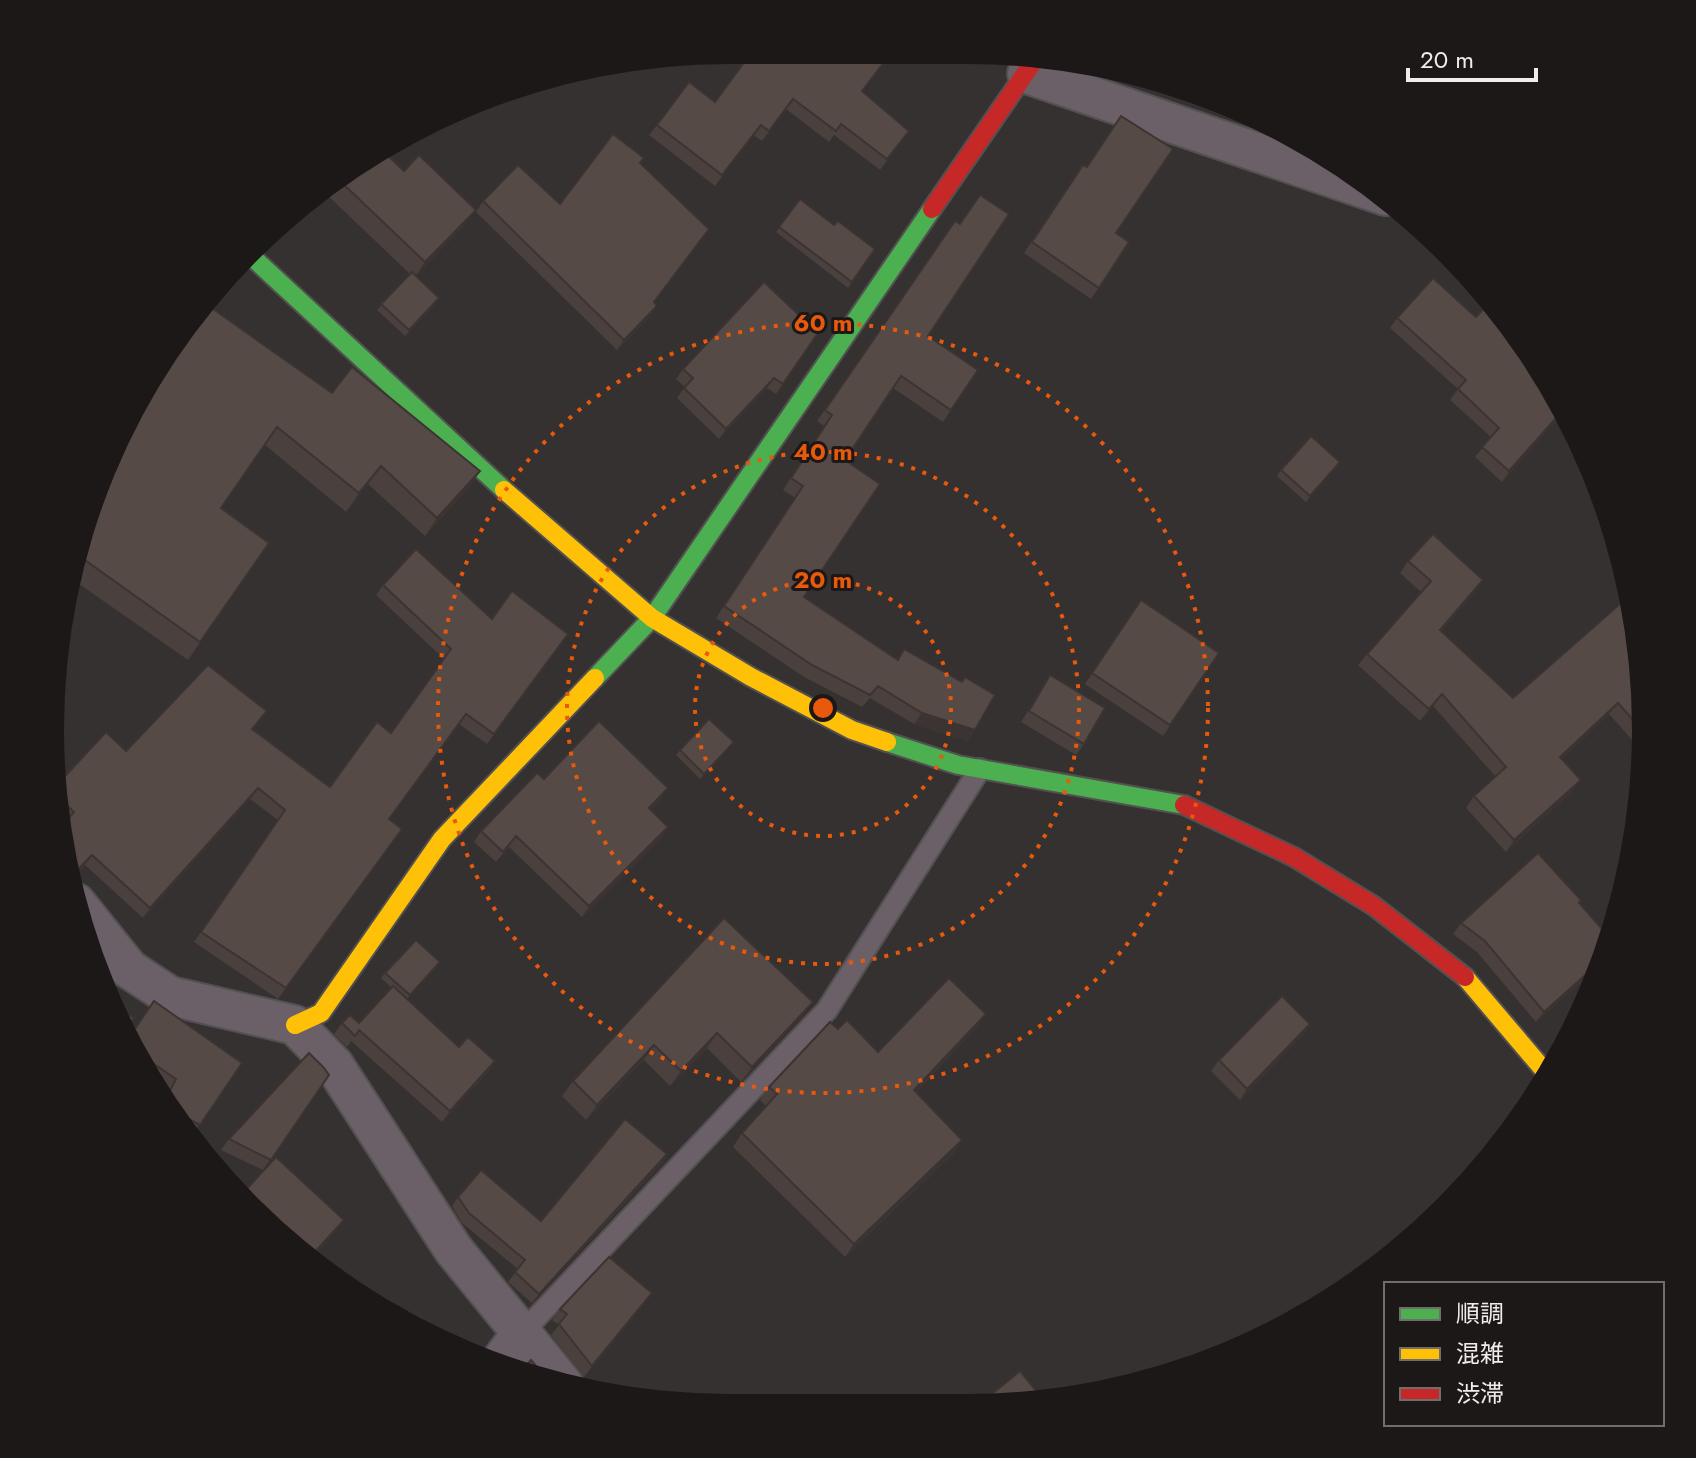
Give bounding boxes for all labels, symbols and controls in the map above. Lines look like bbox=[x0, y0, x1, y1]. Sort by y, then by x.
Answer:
scale bar bbox=[1408, 32, 1536, 82]
text: 20 m bbox=[1420, 42, 1474, 77]
text: 60 m bbox=[794, 305, 852, 340]
text: 40 m bbox=[793, 434, 853, 469]
text: 20 m bbox=[794, 562, 852, 597]
centre of rings bbox=[809, 694, 837, 722]
legend bbox=[1384, 1282, 1664, 1426]
text: 順調 bbox=[1456, 1296, 1504, 1331]
text: 混雑 bbox=[1456, 1336, 1504, 1371]
text: 渋滞 bbox=[1456, 1376, 1504, 1411]

